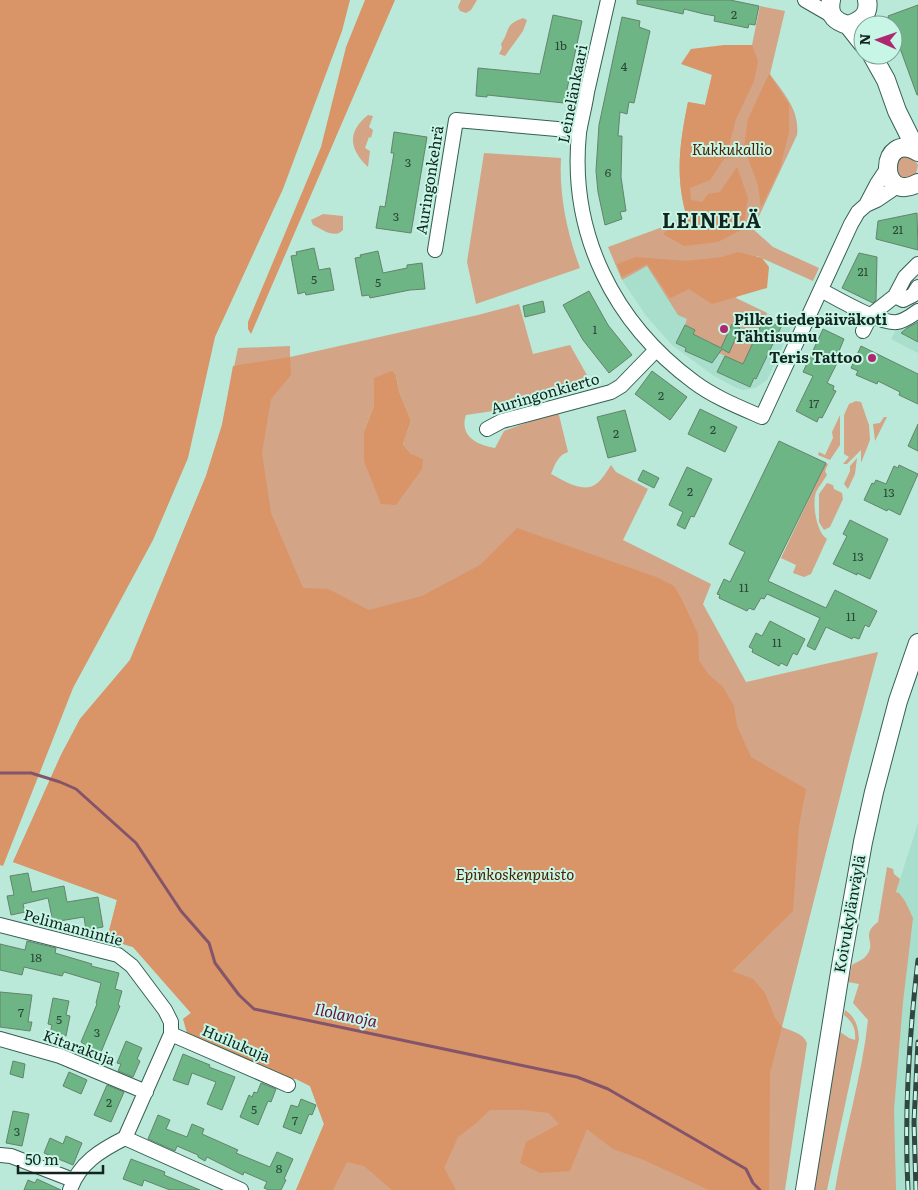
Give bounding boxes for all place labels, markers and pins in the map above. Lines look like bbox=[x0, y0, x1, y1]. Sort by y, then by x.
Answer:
place label: Pilke tiedepäiväkoti Tähtisumu bbox=[734, 307, 888, 347]
marker: Pilke tiedepäiväkoti Tähtisumu bbox=[718, 323, 730, 335]
place label: Teris Tattoo bbox=[769, 345, 862, 368]
marker: Teris Tattoo bbox=[866, 352, 878, 364]

